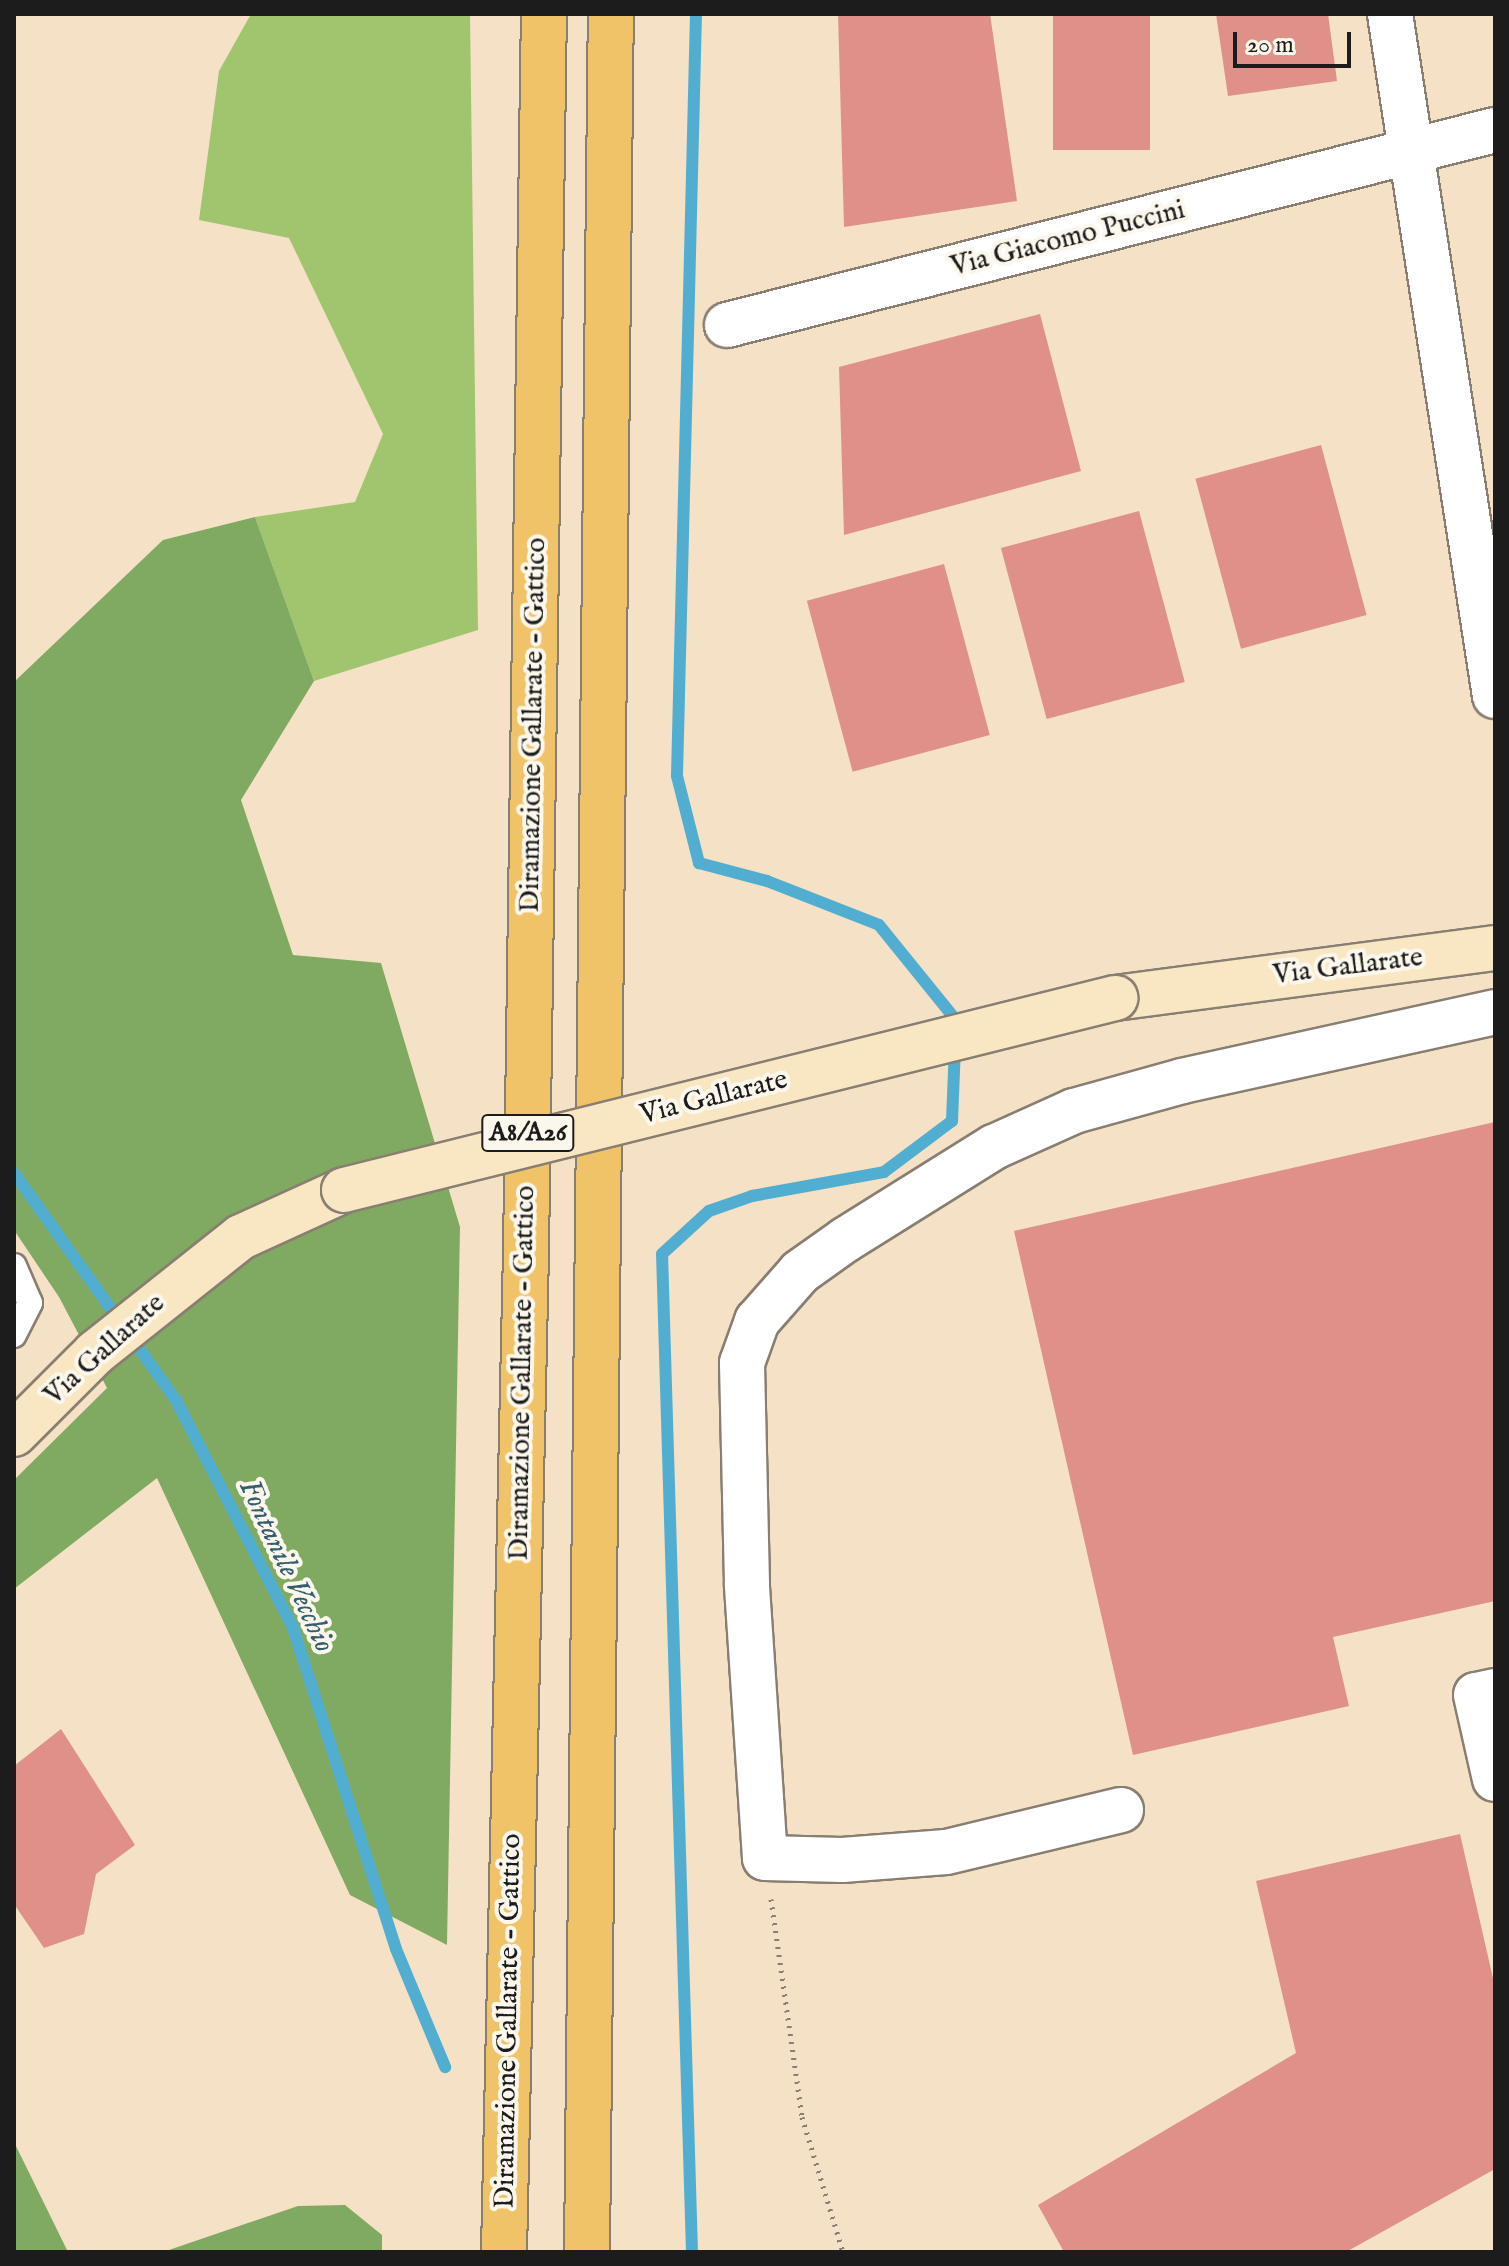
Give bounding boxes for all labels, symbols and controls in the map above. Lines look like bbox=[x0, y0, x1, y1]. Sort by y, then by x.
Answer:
scale bar bbox=[1237, 16, 1355, 66]
text: 20 m bbox=[1247, 30, 1294, 61]
street label: Via Giacomo Puccini bbox=[947, 194, 1189, 284]
street label: Diramazione Gallarate - Gattico bbox=[514, 537, 554, 913]
street label: Via Gallarate bbox=[1271, 941, 1425, 993]
street label: Via Gallarate bbox=[637, 1063, 791, 1133]
road number: A8/A26 bbox=[480, 1111, 576, 1155]
street label: Diramazione Gallarate - Gattico bbox=[503, 1185, 543, 1561]
street label: Via Gallarate bbox=[38, 1287, 172, 1413]
water label: Fontanile Vecchio bbox=[230, 1474, 342, 1658]
street label: Diramazione Gallarate - Gattico bbox=[489, 1833, 529, 2209]

